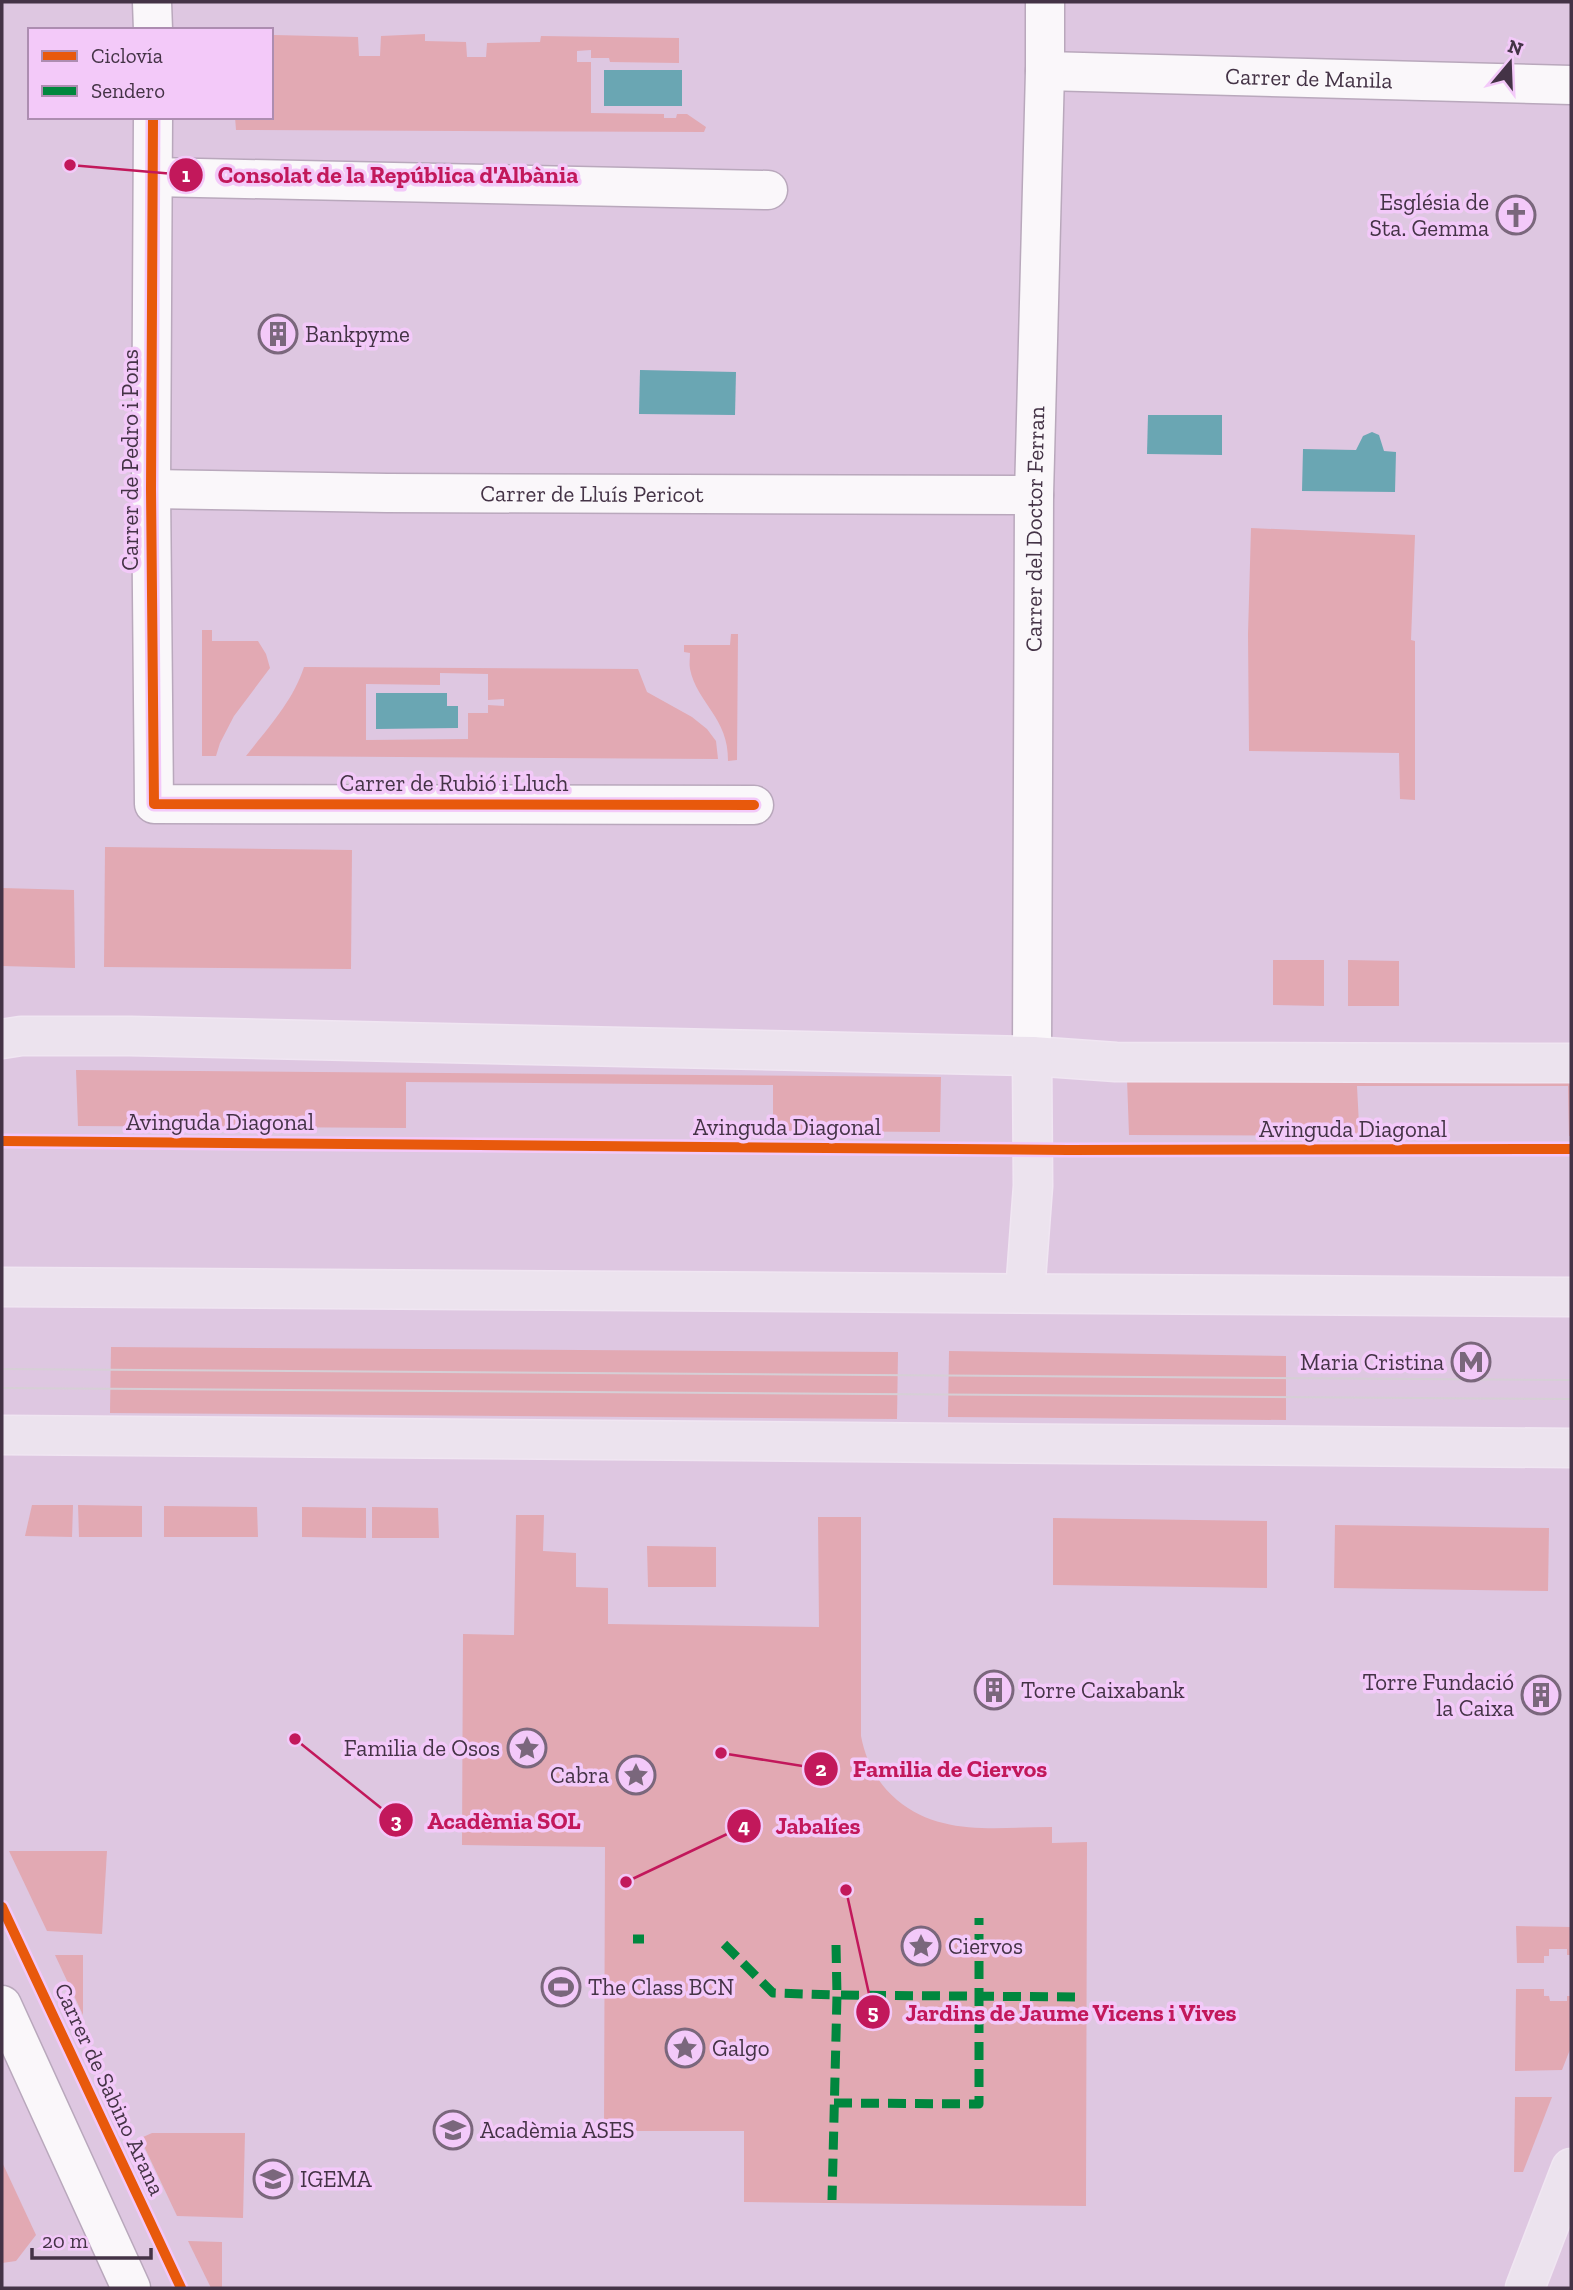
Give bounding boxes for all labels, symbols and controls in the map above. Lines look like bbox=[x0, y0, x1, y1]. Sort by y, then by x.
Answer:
legend bbox=[28, 28, 273, 119]
north arrow bbox=[1475, 28, 1545, 98]
text: N bbox=[1505, 34, 1526, 61]
text: Ciclovía bbox=[91, 43, 163, 68]
street label: Carrer de Manila bbox=[1225, 62, 1393, 94]
text: Sendero bbox=[91, 78, 165, 103]
callout: Consolat de la República d'Albània bbox=[168, 152, 592, 197]
text: Consolat de la República d'Albània bbox=[218, 160, 578, 189]
text: 1 bbox=[182, 162, 191, 187]
place label: Església de Sta. Gemma bbox=[1370, 188, 1489, 242]
church icon: Església de Sta. Gemma bbox=[1495, 194, 1537, 236]
building icon: Bankpyme bbox=[257, 313, 299, 355]
place label: Bankpyme bbox=[305, 320, 410, 348]
street label: Carrer de Pedro i Pons bbox=[116, 349, 144, 571]
street label: Carrer del Doctor Ferran bbox=[1019, 406, 1050, 652]
street label: Carrer de Lluís Pericot bbox=[480, 479, 704, 508]
street label: Carrer de Rubió i Lluch bbox=[340, 769, 569, 797]
street label: Avinguda Diagonal bbox=[126, 1108, 314, 1136]
street label: Avinguda Diagonal bbox=[693, 1113, 881, 1141]
street label: Avinguda Diagonal bbox=[1259, 1115, 1447, 1143]
metro station icon: Maria Cristina bbox=[1450, 1341, 1492, 1383]
place label: Maria Cristina bbox=[1300, 1348, 1444, 1376]
place label: Torre Fundació la Caixa bbox=[1363, 1668, 1514, 1722]
building icon: Torre Caixabank bbox=[973, 1669, 1015, 1711]
building icon: Torre Fundació la Caixa bbox=[1520, 1674, 1562, 1716]
place label: Torre Caixabank bbox=[1021, 1676, 1185, 1704]
place icon: Familia de Osos bbox=[506, 1727, 548, 1769]
place label: Familia de Osos bbox=[344, 1734, 500, 1762]
callout: Familia de Ciervos bbox=[804, 1746, 1061, 1791]
place icon: Cabra bbox=[615, 1754, 657, 1796]
text: Familia de Ciervos bbox=[853, 1754, 1047, 1783]
text: 2 bbox=[815, 1756, 827, 1781]
place label: Cabra bbox=[550, 1761, 609, 1789]
callout: Acadèmia SOL bbox=[379, 1798, 595, 1843]
callout: Jabalíes bbox=[727, 1803, 875, 1848]
text: Acadèmia SOL bbox=[427, 1806, 581, 1835]
text: 3 bbox=[390, 1808, 402, 1833]
text: Jabalíes bbox=[775, 1811, 861, 1840]
text: 4 bbox=[738, 1813, 750, 1838]
place icon: Ciervos bbox=[900, 1925, 942, 1967]
place label: Ciervos bbox=[948, 1932, 1023, 1960]
sports icon: The Class BCN bbox=[540, 1966, 582, 2008]
place label: The Class BCN bbox=[588, 1973, 734, 2001]
street label: Carrer de Sabino Arana bbox=[49, 1978, 171, 2200]
callout: Jardins de Jaume Vicens i Vives bbox=[855, 1990, 1251, 2035]
text: Jardins de Jaume Vicens i Vives bbox=[905, 1998, 1237, 2027]
text: 5 bbox=[868, 1999, 879, 2024]
place icon: Galgo bbox=[664, 2027, 706, 2069]
place label: Galgo bbox=[712, 2034, 770, 2062]
school or university icon: Acadèmia ASES bbox=[432, 2109, 474, 2151]
place label: Acadèmia ASES bbox=[480, 2116, 635, 2144]
school or university icon: IGEMA bbox=[252, 2158, 294, 2200]
place label: IGEMA bbox=[300, 2165, 373, 2193]
scale bar bbox=[32, 2216, 150, 2260]
text: 20 m bbox=[42, 2228, 88, 2253]

